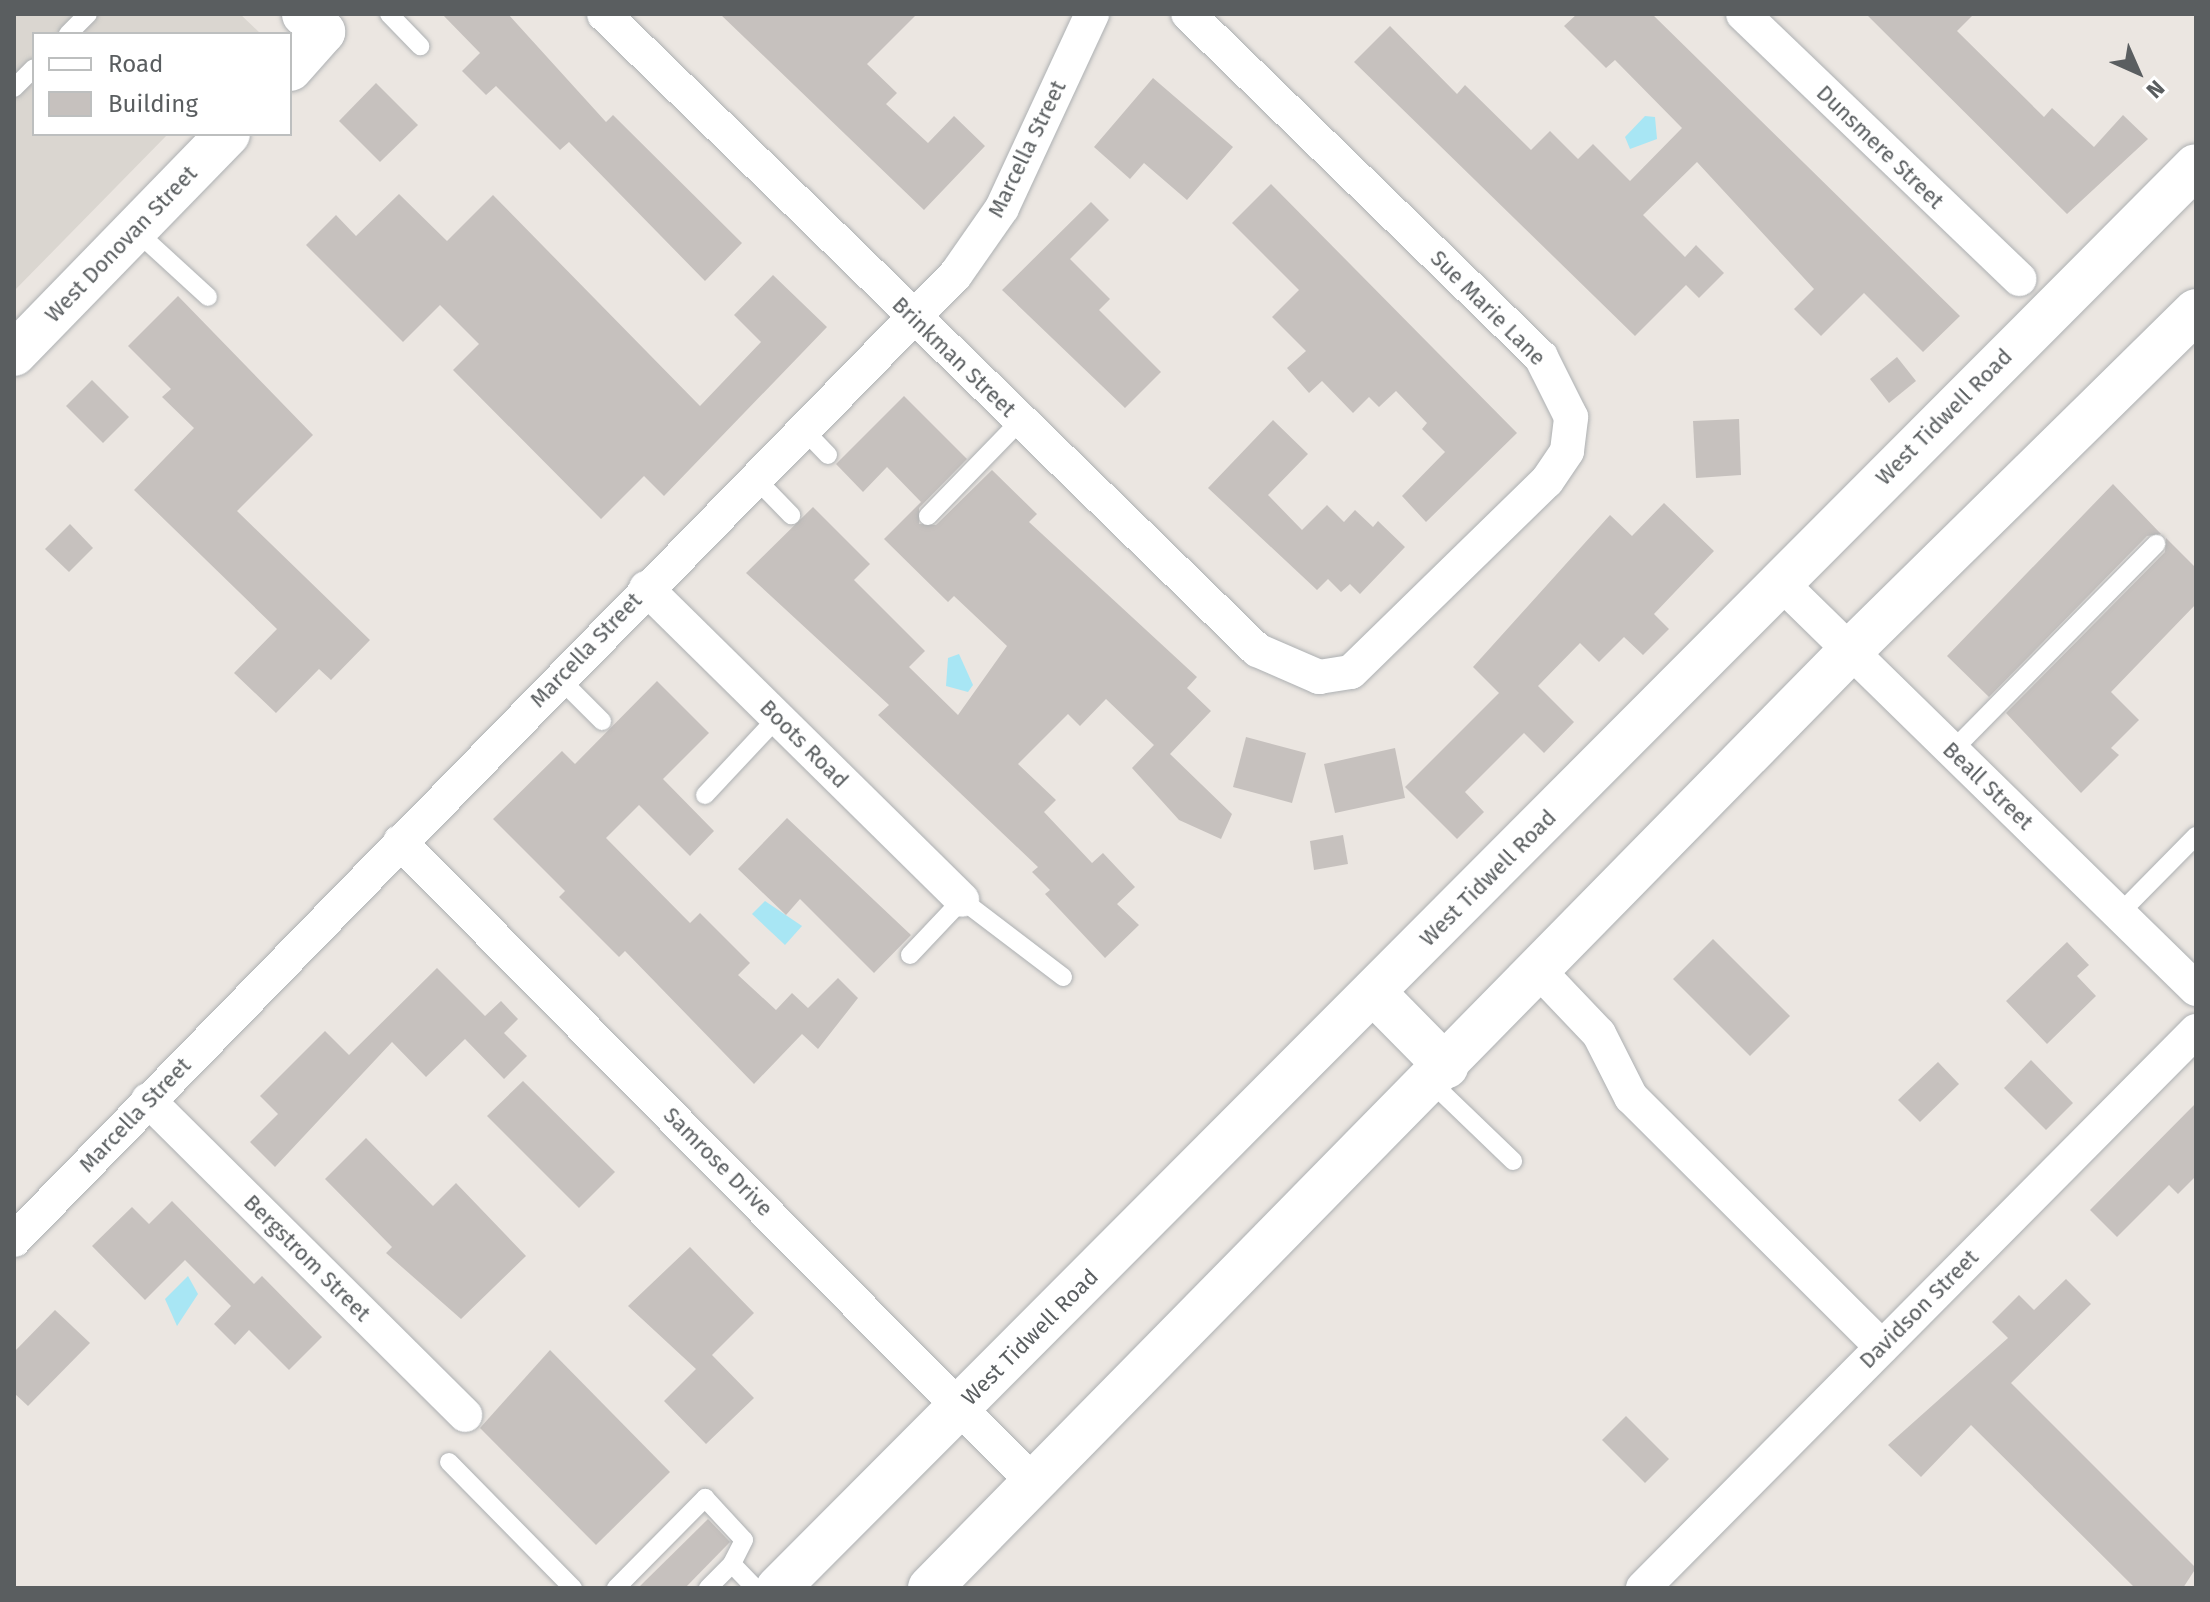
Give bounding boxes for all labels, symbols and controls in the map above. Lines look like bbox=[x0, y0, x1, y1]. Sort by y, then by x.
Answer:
legend bbox=[32, 32, 292, 136]
north arrow bbox=[2098, 32, 2178, 112]
text: Road bbox=[108, 50, 163, 78]
text: N bbox=[2141, 75, 2170, 104]
street label: Marcella Street bbox=[982, 76, 1072, 222]
street label: Dunsmere Street bbox=[1811, 80, 1949, 214]
text: Building bbox=[108, 90, 198, 118]
street label: West Donovan Street bbox=[39, 160, 203, 328]
street label: Sue Marie Lane bbox=[1425, 245, 1551, 371]
street label: Brinkman Street bbox=[887, 291, 1021, 423]
street label: West Tidwell Road bbox=[1870, 343, 2018, 491]
street label: Marcella Street bbox=[525, 587, 647, 713]
street label: Boots Road bbox=[754, 694, 854, 794]
street label: Beall Street bbox=[1937, 736, 2039, 836]
street label: West Tidwell Road bbox=[1414, 804, 1562, 952]
street label: Marcella Street bbox=[74, 1052, 196, 1178]
street label: Samrose Drive bbox=[658, 1102, 778, 1222]
street label: Bergstrom Street bbox=[238, 1189, 376, 1327]
street label: Davidson Street bbox=[1854, 1244, 1984, 1374]
street label: West Tidwell Road bbox=[956, 1263, 1104, 1411]

